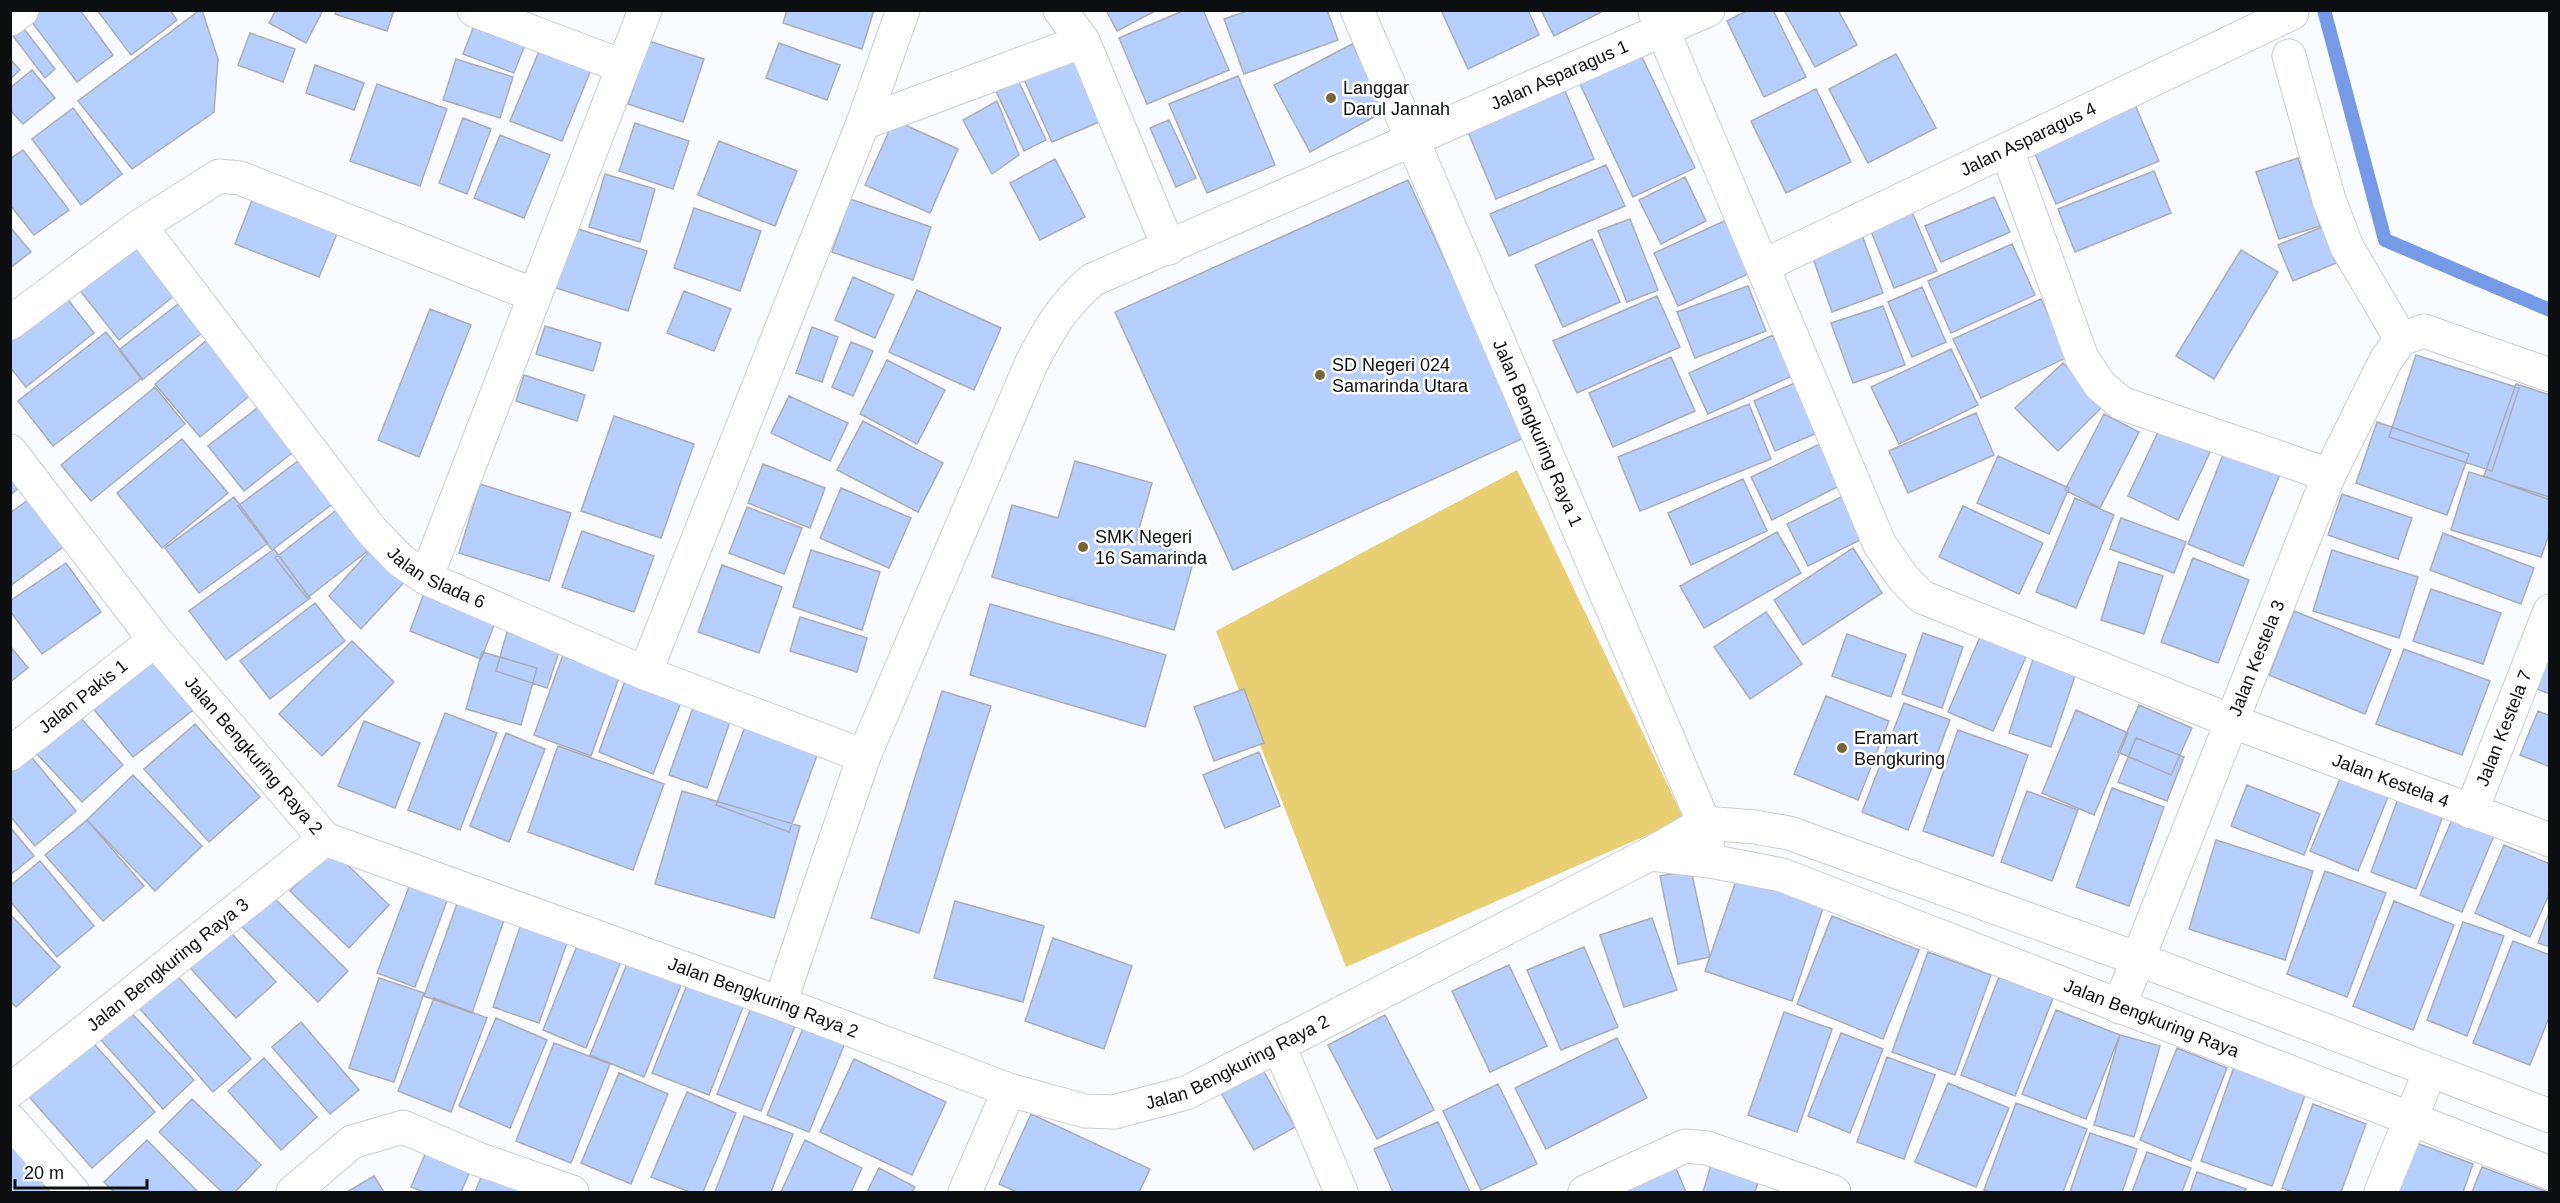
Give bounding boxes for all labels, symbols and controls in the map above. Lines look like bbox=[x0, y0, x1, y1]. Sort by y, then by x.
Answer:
street label: Jalan Asparagus 1 bbox=[1488, 36, 1631, 114]
place label: Langgar Darul Jannah bbox=[1343, 78, 1450, 119]
marker: Langgar Darul Jannah bbox=[1324, 91, 1338, 105]
street label: Jalan Asparagus 4 bbox=[1957, 98, 2099, 180]
street label: Jalan Bengkuring Raya 1 bbox=[1489, 337, 1586, 530]
place label: SD Negeri 024 Samarinda Utara bbox=[1332, 355, 1469, 396]
marker: SD Negeri 024 Samarinda Utara bbox=[1313, 368, 1327, 382]
place label: SMK Negeri 16 Samarinda bbox=[1095, 527, 1208, 568]
marker: SMK Negeri 16 Samarinda bbox=[1076, 540, 1090, 554]
street label: Jalan Slada 6 bbox=[383, 543, 488, 612]
street label: Jalan Kestela 3 bbox=[2225, 597, 2289, 719]
street label: Jalan Pakis 1 bbox=[35, 656, 131, 737]
street label: Jalan Kestela 7 bbox=[2472, 667, 2536, 789]
street label: Jalan Bengkuring Raya 2 bbox=[181, 672, 327, 838]
place label: Eramart Bengkuring bbox=[1854, 728, 1945, 769]
marker: Eramart Bengkuring bbox=[1835, 741, 1849, 755]
street label: Jalan Kestela 4 bbox=[2329, 750, 2452, 811]
street label: Jalan Bengkuring Raya 3 bbox=[83, 894, 253, 1035]
street label: Jalan Bengkuring Raya 2 bbox=[665, 954, 861, 1042]
street label: Jalan Bengkuring Raya bbox=[2061, 975, 2243, 1062]
street label: Jalan Bengkuring Raya 2 bbox=[1143, 1011, 1333, 1113]
scale bar bbox=[15, 1152, 147, 1190]
text: 20 m bbox=[24, 1163, 64, 1183]

